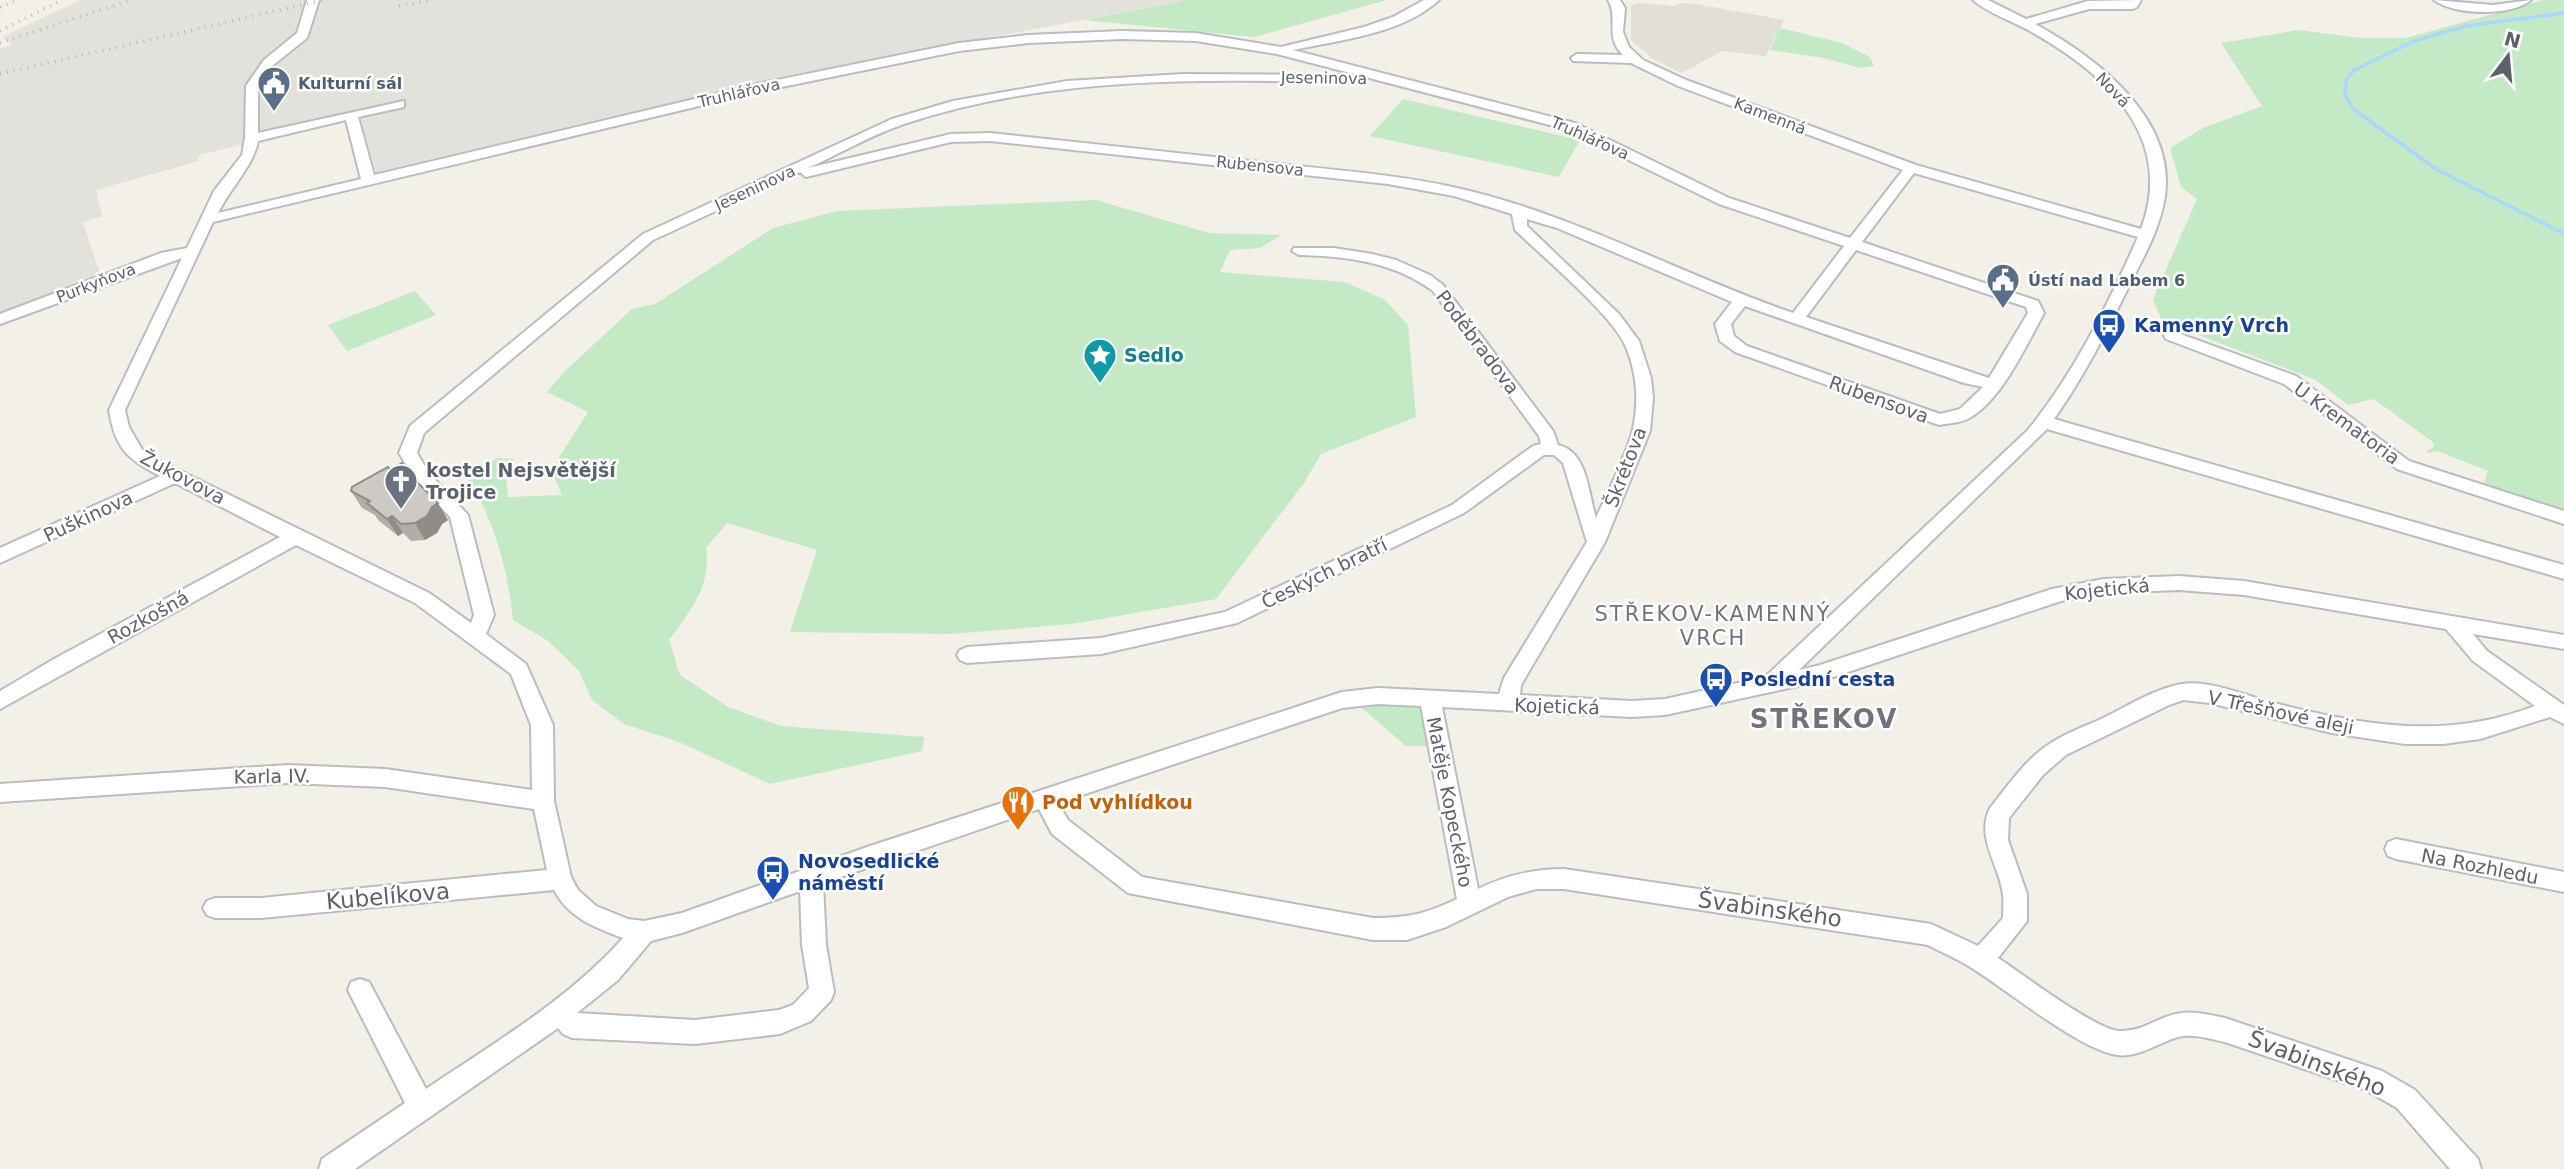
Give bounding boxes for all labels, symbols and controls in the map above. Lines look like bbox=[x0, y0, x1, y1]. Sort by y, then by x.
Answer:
north arrow bbox=[2473, 21, 2543, 91]
text: N bbox=[2502, 27, 2523, 52]
public building icon: Kulturní sál bbox=[255, 64, 293, 113]
street label: Jeseninova bbox=[1280, 68, 1367, 88]
street label: Nová bbox=[2092, 69, 2134, 111]
place label: Kulturní sál bbox=[298, 74, 402, 93]
street label: Truhlářova bbox=[695, 74, 782, 112]
street label: Kamenná bbox=[1731, 94, 1809, 138]
street label: Truhlářova bbox=[1547, 112, 1632, 164]
street label: Rubensova bbox=[1215, 152, 1305, 180]
street label: Jeseninova bbox=[711, 161, 798, 215]
street label: Purkyňova bbox=[54, 259, 138, 307]
public building icon: Ústí nad Labem 6 bbox=[1984, 261, 2022, 310]
place label: Ústí nad Labem 6 bbox=[2028, 271, 2185, 290]
street label: Poděbradova bbox=[1432, 286, 1524, 398]
bus stop icon: Kamenný Vrch bbox=[2090, 306, 2128, 355]
place label: Kamenný Vrch bbox=[2134, 314, 2289, 336]
place icon: Sedlo bbox=[1081, 336, 1119, 385]
place label: Sedlo bbox=[1124, 344, 1184, 366]
street label: Rubensova bbox=[1826, 371, 1932, 427]
street label: U Krematoria bbox=[2290, 377, 2404, 469]
street label: Škrétova bbox=[1599, 423, 1650, 510]
street label: Žukovova bbox=[137, 446, 229, 508]
place label: kostel Nejsvětější Trojice bbox=[426, 459, 617, 503]
church icon: kostel Nejsvětější Trojice bbox=[382, 462, 420, 511]
street label: Puškinova bbox=[40, 486, 136, 546]
street label: Českých bratří bbox=[1257, 532, 1391, 613]
street label: Kojetická bbox=[2063, 574, 2151, 604]
street label: Rozkošná bbox=[104, 586, 192, 648]
district label: STŘEKOV-KAMENNÝ VRCH bbox=[1595, 601, 1831, 650]
bus stop icon: Poslední cesta bbox=[1697, 660, 1735, 709]
place label: Poslední cesta bbox=[1740, 668, 1895, 690]
street label: V Třešňové aleji bbox=[2206, 686, 2356, 738]
street label: Kojetická bbox=[1514, 694, 1600, 718]
district label: STŘEKOV bbox=[1750, 703, 1898, 734]
street label: Matěje Kopeckého bbox=[1423, 715, 1477, 889]
street label: Karla IV. bbox=[233, 764, 311, 788]
restaurant icon: Pod vyhlídkou bbox=[999, 783, 1037, 832]
place label: Pod vyhlídkou bbox=[1042, 791, 1193, 813]
street label: Na Rozhledu bbox=[2420, 844, 2540, 888]
place label: Novosedlické náměstí bbox=[798, 850, 940, 894]
bus stop icon: Novosedlické náměstí bbox=[754, 853, 792, 902]
street label: Kubelíkova bbox=[325, 878, 451, 914]
street label: Švabinského bbox=[1696, 885, 1844, 932]
street label: Švabinského bbox=[2245, 1024, 2390, 1101]

